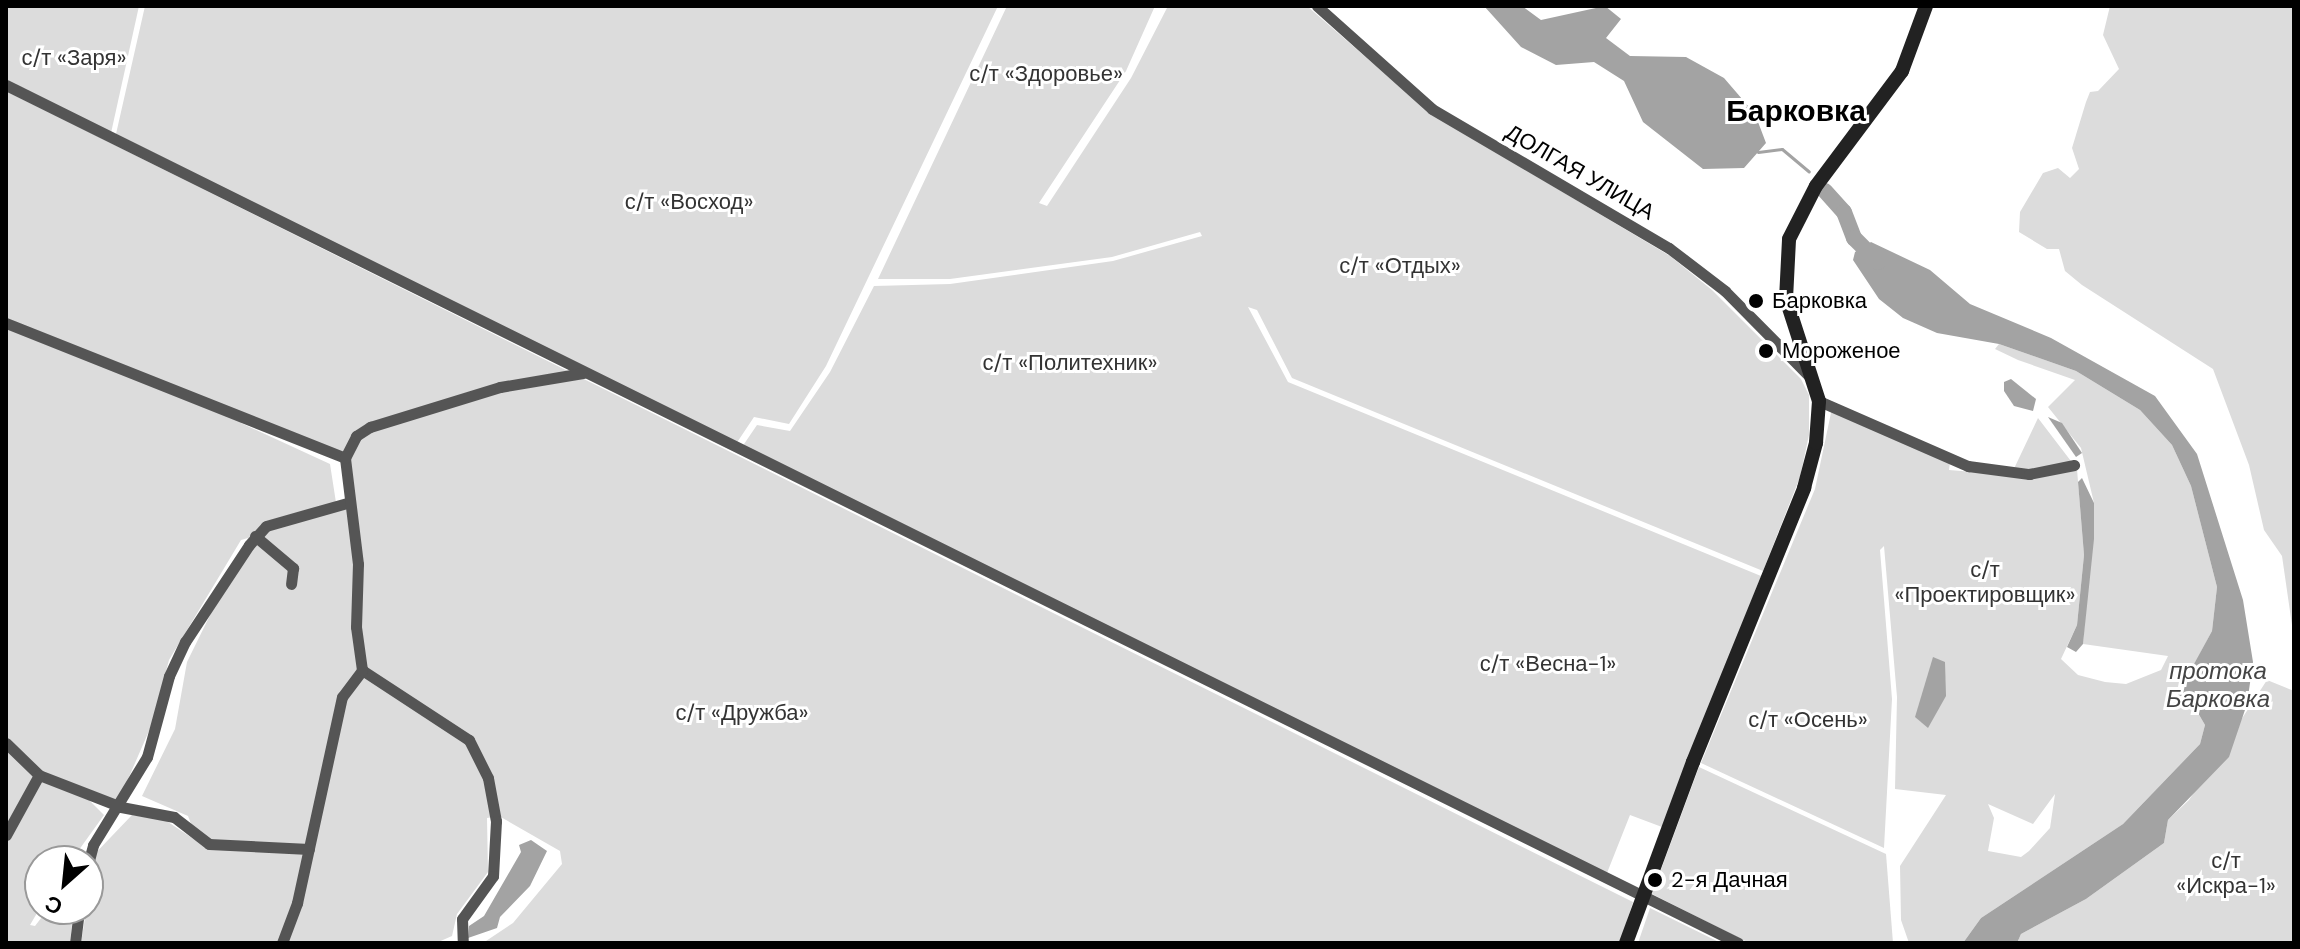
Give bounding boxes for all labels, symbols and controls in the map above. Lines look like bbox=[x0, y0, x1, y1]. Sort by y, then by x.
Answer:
park label: с/т «Заря» bbox=[22, 45, 126, 71]
park label: с/т «Здоровье» bbox=[969, 61, 1123, 87]
district label: Барковка bbox=[1726, 93, 1866, 129]
street label: ДОЛГАЯ УЛИЦА bbox=[1501, 119, 1659, 225]
park label: с/т «Восход» bbox=[625, 189, 753, 215]
park label: с/т «Отдых» bbox=[1339, 253, 1461, 279]
place label: Барковка bbox=[1772, 288, 1867, 314]
marker: Барковка bbox=[1747, 292, 1765, 310]
place label: Мороженое bbox=[1782, 338, 1901, 364]
marker: Мороженое bbox=[1757, 342, 1775, 360]
park label: с/т «Политехник» bbox=[983, 350, 1157, 376]
park label: с/т «Проектировщик» bbox=[1895, 556, 2075, 608]
park label: с/т «Весна-1» bbox=[1480, 651, 1616, 677]
water label: протока Барковка bbox=[2166, 657, 2270, 713]
park label: с/т «Дружба» bbox=[676, 700, 808, 726]
park label: с/т «Осень» bbox=[1748, 707, 1868, 733]
north arrow bbox=[24, 845, 104, 925]
park label: с/т «Искра-1» bbox=[2176, 847, 2276, 898]
place label: 2-я Дачная bbox=[1671, 867, 1788, 893]
marker: 2-я Дачная bbox=[1646, 871, 1664, 889]
text: С bbox=[40, 889, 67, 922]

